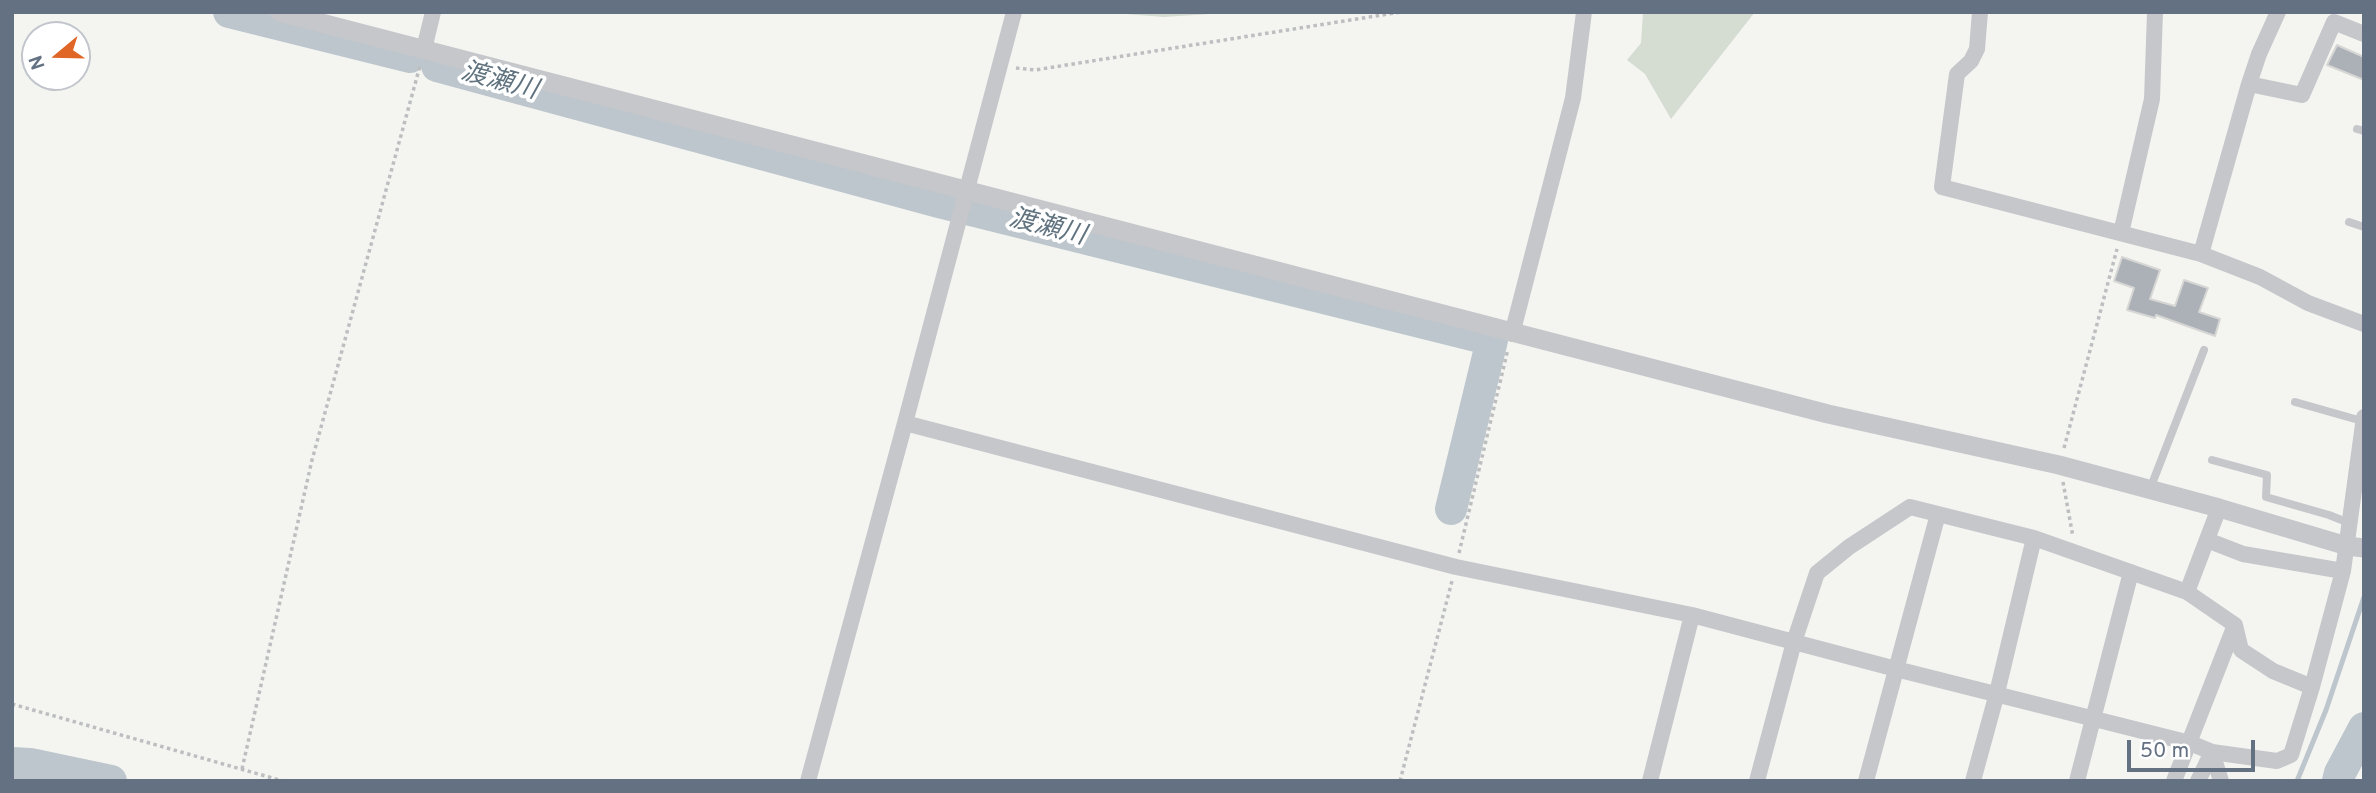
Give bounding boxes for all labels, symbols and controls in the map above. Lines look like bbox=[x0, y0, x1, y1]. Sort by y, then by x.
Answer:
north arrow bbox=[21, 21, 91, 91]
text: N bbox=[24, 52, 52, 73]
water label: 渡瀬川 bbox=[457, 58, 541, 108]
water label: 渡瀬川 bbox=[1005, 204, 1089, 254]
scale bar bbox=[2131, 726, 2259, 770]
text: 50 m bbox=[2140, 738, 2189, 765]

